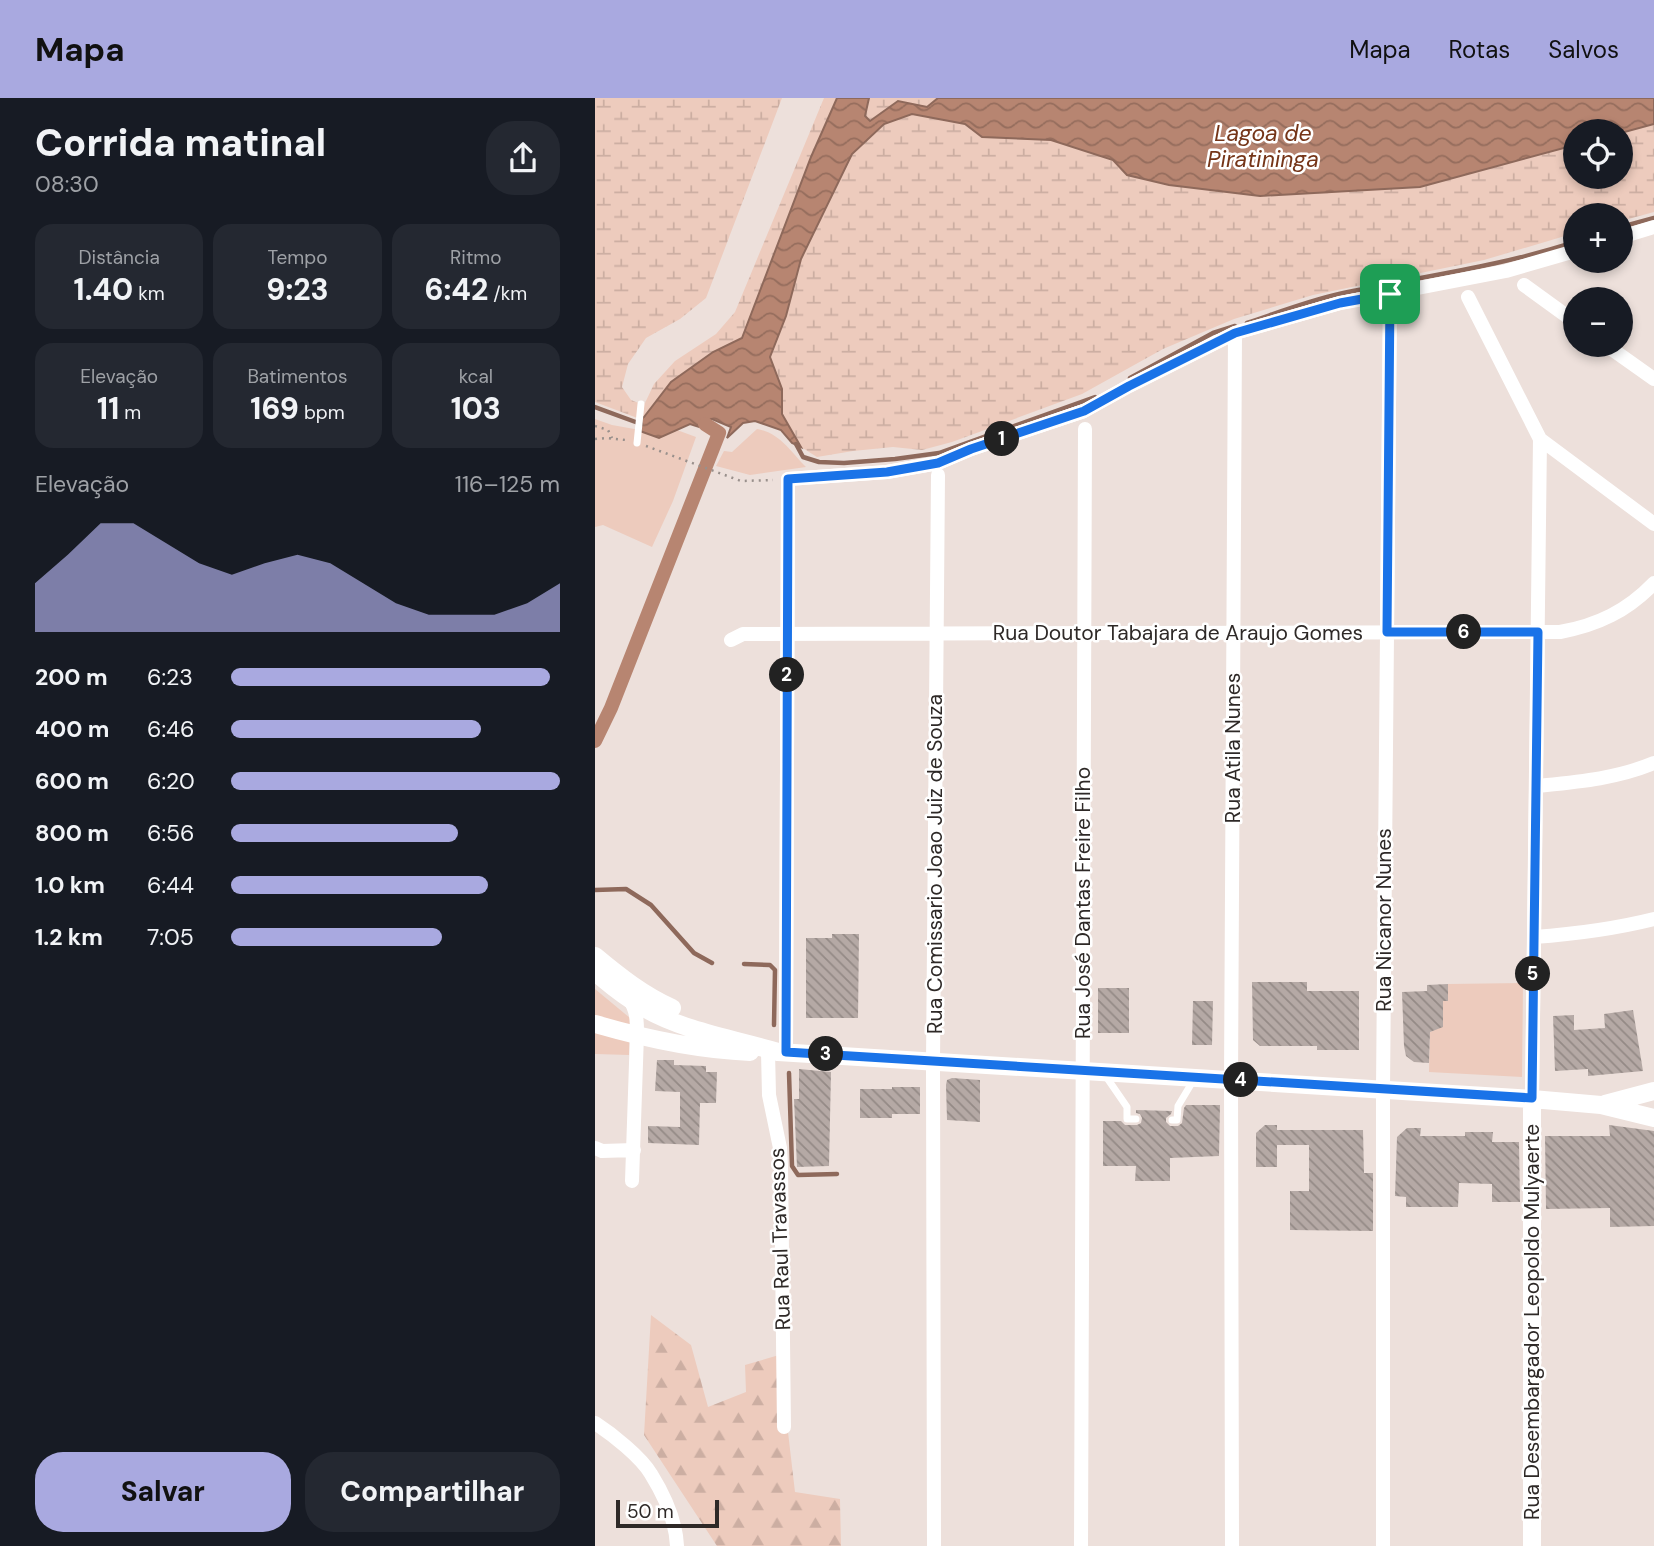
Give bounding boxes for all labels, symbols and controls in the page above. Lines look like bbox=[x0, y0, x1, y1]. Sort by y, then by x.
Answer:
text: Mapa bbox=[35, 28, 125, 71]
text: Mapa bbox=[1349, 34, 1411, 65]
text: Rotas bbox=[1449, 34, 1510, 65]
text: Salvos bbox=[1548, 34, 1619, 65]
text: Corrida matinal bbox=[35, 118, 326, 168]
water label: Lagoa de Piratininga bbox=[1207, 118, 1319, 174]
map controls bbox=[1563, 119, 1633, 357]
button: locate bbox=[1563, 119, 1633, 189]
button: share bbox=[486, 121, 560, 195]
text: 08:30 bbox=[35, 169, 99, 199]
button: + bbox=[1563, 203, 1633, 273]
text: Distância bbox=[79, 245, 160, 270]
text: Tempo bbox=[268, 245, 327, 270]
text: Ritmo bbox=[450, 245, 502, 270]
pin bbox=[1360, 264, 1420, 324]
text: 1.40 bbox=[74, 270, 133, 309]
text: 9:23 bbox=[266, 270, 329, 309]
text: 6:42 bbox=[424, 270, 488, 309]
icon: arrive bbox=[1371, 275, 1409, 313]
text: km bbox=[133, 281, 165, 306]
text: /km bbox=[488, 281, 527, 306]
button: − bbox=[1563, 287, 1633, 357]
text: Elevação bbox=[80, 364, 158, 389]
text: Batimentos bbox=[247, 364, 348, 389]
text: kcal bbox=[459, 364, 493, 389]
text: 11 bbox=[97, 389, 119, 428]
text: 169 bbox=[250, 389, 299, 428]
text: 103 bbox=[451, 389, 501, 428]
text: m bbox=[119, 400, 141, 425]
text: bpm bbox=[299, 400, 345, 425]
pin: 1 bbox=[985, 422, 1019, 456]
text: 1 bbox=[998, 426, 1005, 451]
text: Elevação bbox=[35, 469, 129, 499]
text: 116–125 m bbox=[455, 469, 560, 499]
pin: 6 bbox=[1447, 614, 1481, 650]
street label: Rua Doutor Tabajara de Araujo Gomes bbox=[993, 619, 1363, 647]
text: 6 bbox=[1457, 619, 1470, 644]
pin: 2 bbox=[769, 658, 805, 692]
text: 200 m bbox=[35, 662, 108, 692]
text: 6:23 bbox=[147, 662, 193, 692]
text: 2 bbox=[781, 662, 792, 687]
street label: Rua Atila Nunes bbox=[1219, 673, 1247, 823]
street label: Rua Comissario Joao Juiz de Souza bbox=[921, 694, 949, 1034]
text: 400 m bbox=[35, 714, 109, 744]
text: 6:46 bbox=[147, 714, 195, 744]
text: 600 m bbox=[35, 766, 109, 796]
text: 6:20 bbox=[147, 766, 195, 796]
street label: Rua José Dantas Freire Filho bbox=[1069, 767, 1097, 1039]
text: 800 m bbox=[35, 818, 109, 848]
text: 6:56 bbox=[147, 818, 195, 848]
street label: Rua Nicanor Nunes bbox=[1370, 828, 1398, 1012]
text: 1.0 km bbox=[35, 870, 105, 900]
text: 6:44 bbox=[147, 870, 194, 900]
text: 1.2 km bbox=[35, 922, 103, 952]
text: 7:05 bbox=[147, 922, 194, 952]
pin: 5 bbox=[1515, 956, 1551, 992]
text: 5 bbox=[1527, 961, 1538, 986]
pin: 3 bbox=[809, 1037, 843, 1072]
text: 3 bbox=[820, 1041, 831, 1066]
pin: 4 bbox=[1223, 1062, 1259, 1098]
text: 4 bbox=[1234, 1067, 1247, 1092]
street label: Rua Desembargador Leopoldo Mulyaerte bbox=[1518, 1124, 1546, 1520]
street label: Rua Raul Travassos bbox=[763, 1147, 797, 1331]
button: Salvar bbox=[35, 1452, 291, 1532]
button: Compartilhar bbox=[305, 1452, 560, 1532]
scale bar bbox=[616, 1497, 719, 1529]
text: 50 m bbox=[627, 1499, 674, 1524]

